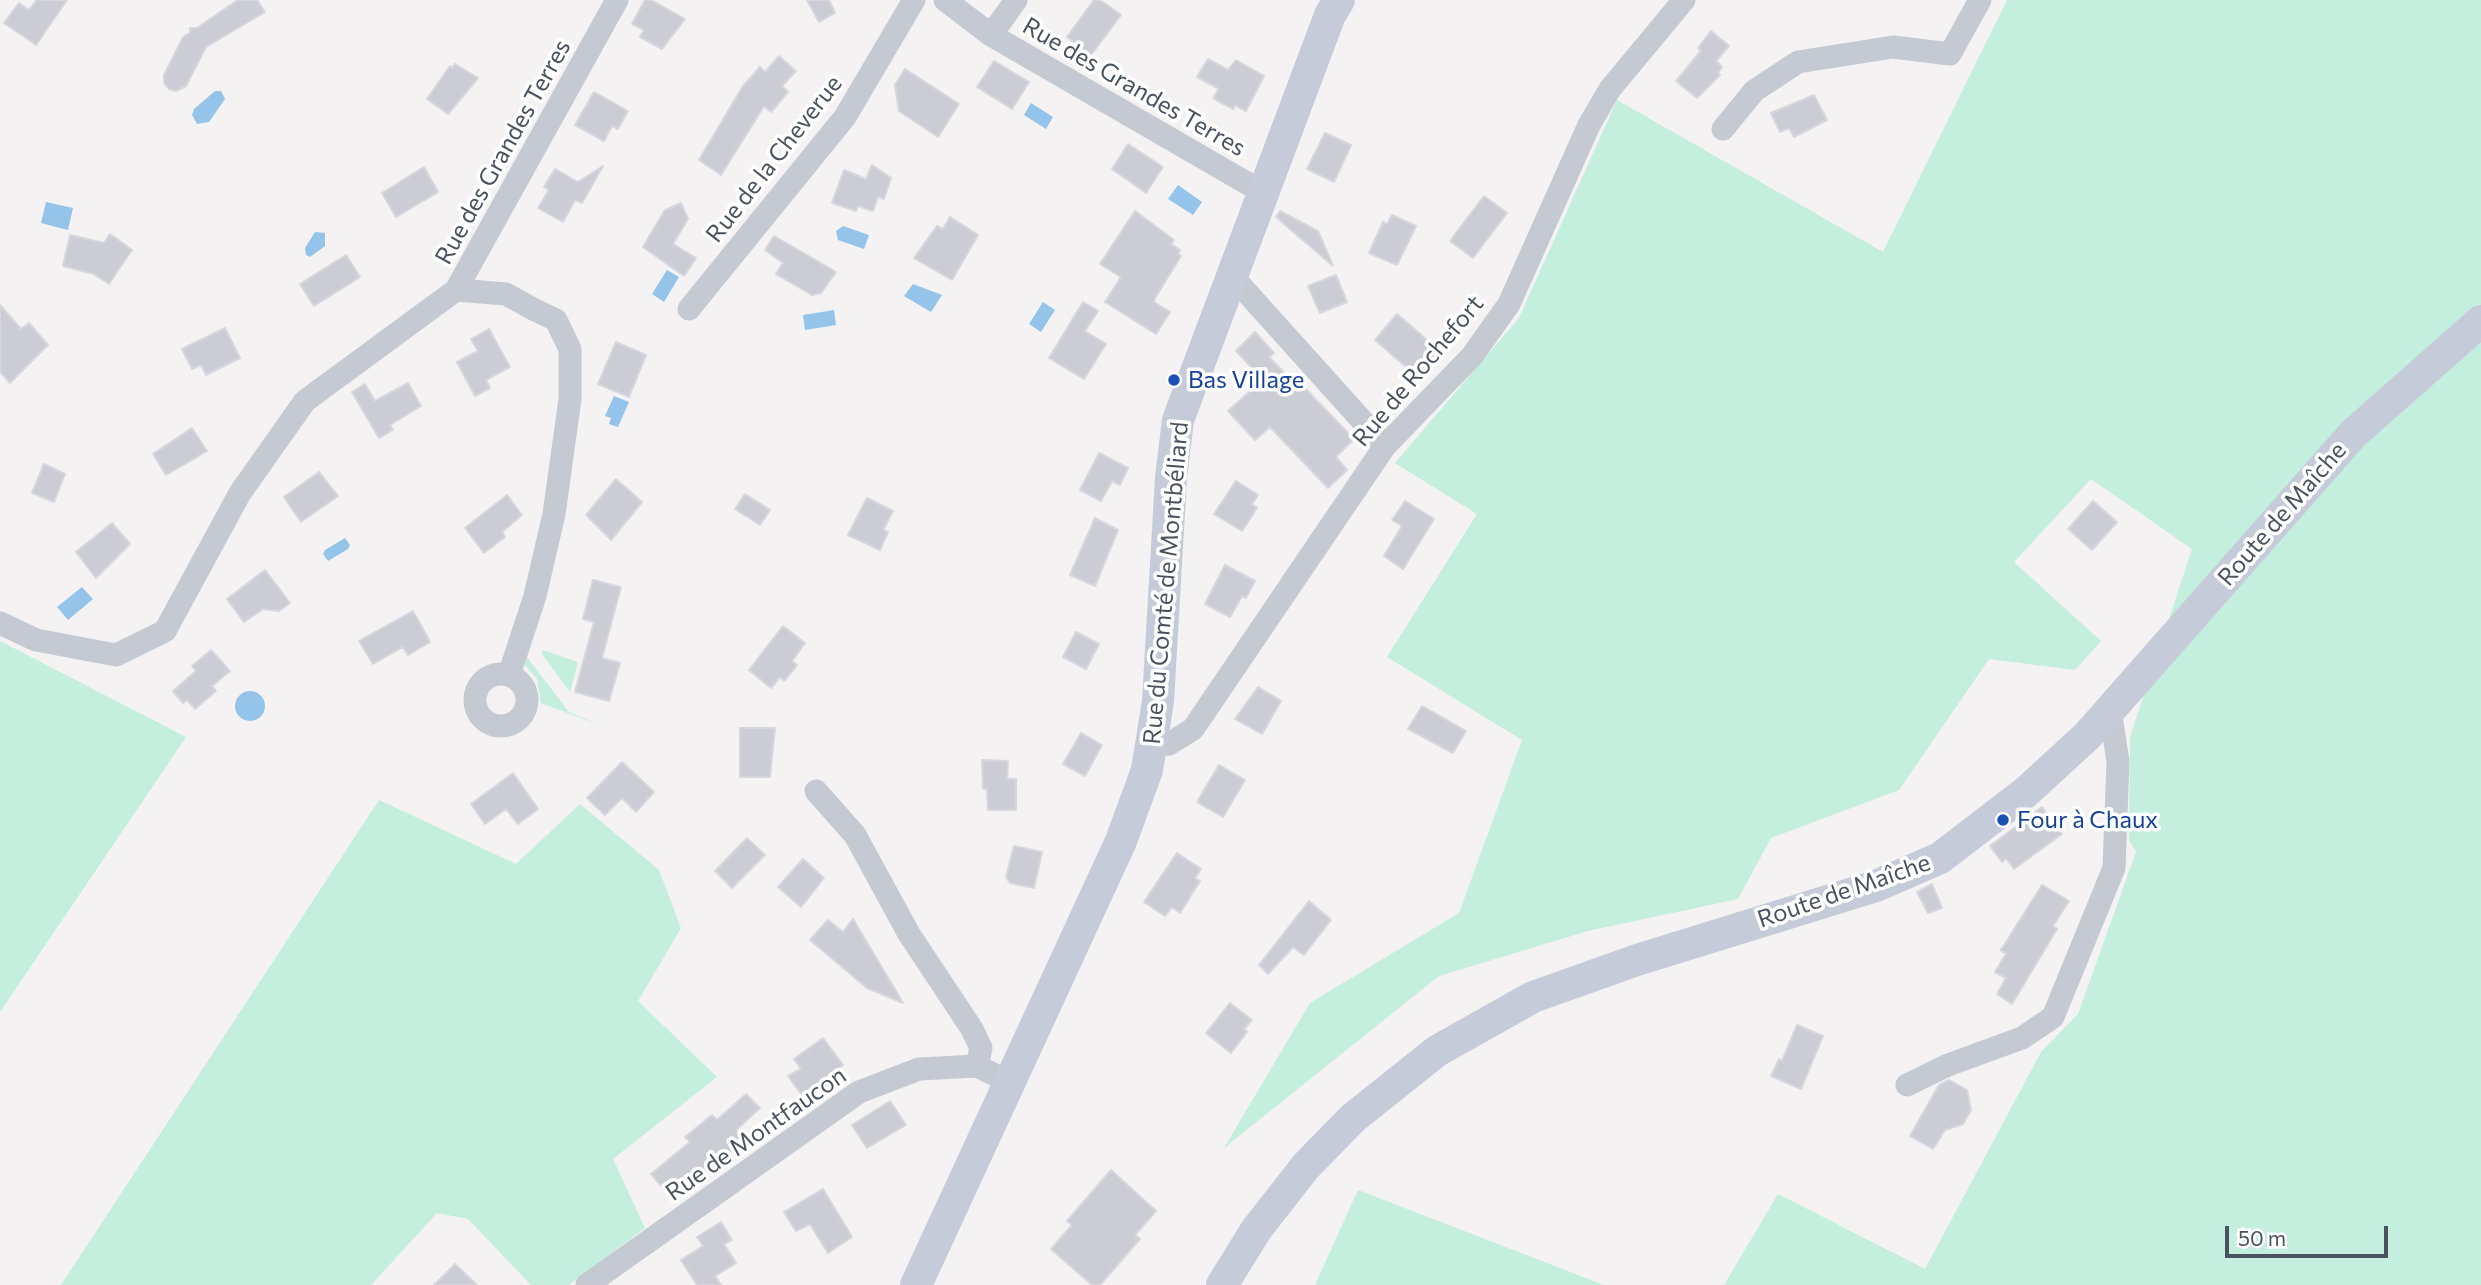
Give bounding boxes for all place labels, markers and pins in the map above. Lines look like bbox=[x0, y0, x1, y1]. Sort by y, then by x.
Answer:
place label: Bas Village bbox=[1188, 366, 1304, 394]
marker: Bas Village bbox=[1166, 372, 1182, 388]
place label: Four à Chaux bbox=[2017, 806, 2158, 834]
marker: Four à Chaux bbox=[1995, 812, 2011, 828]

